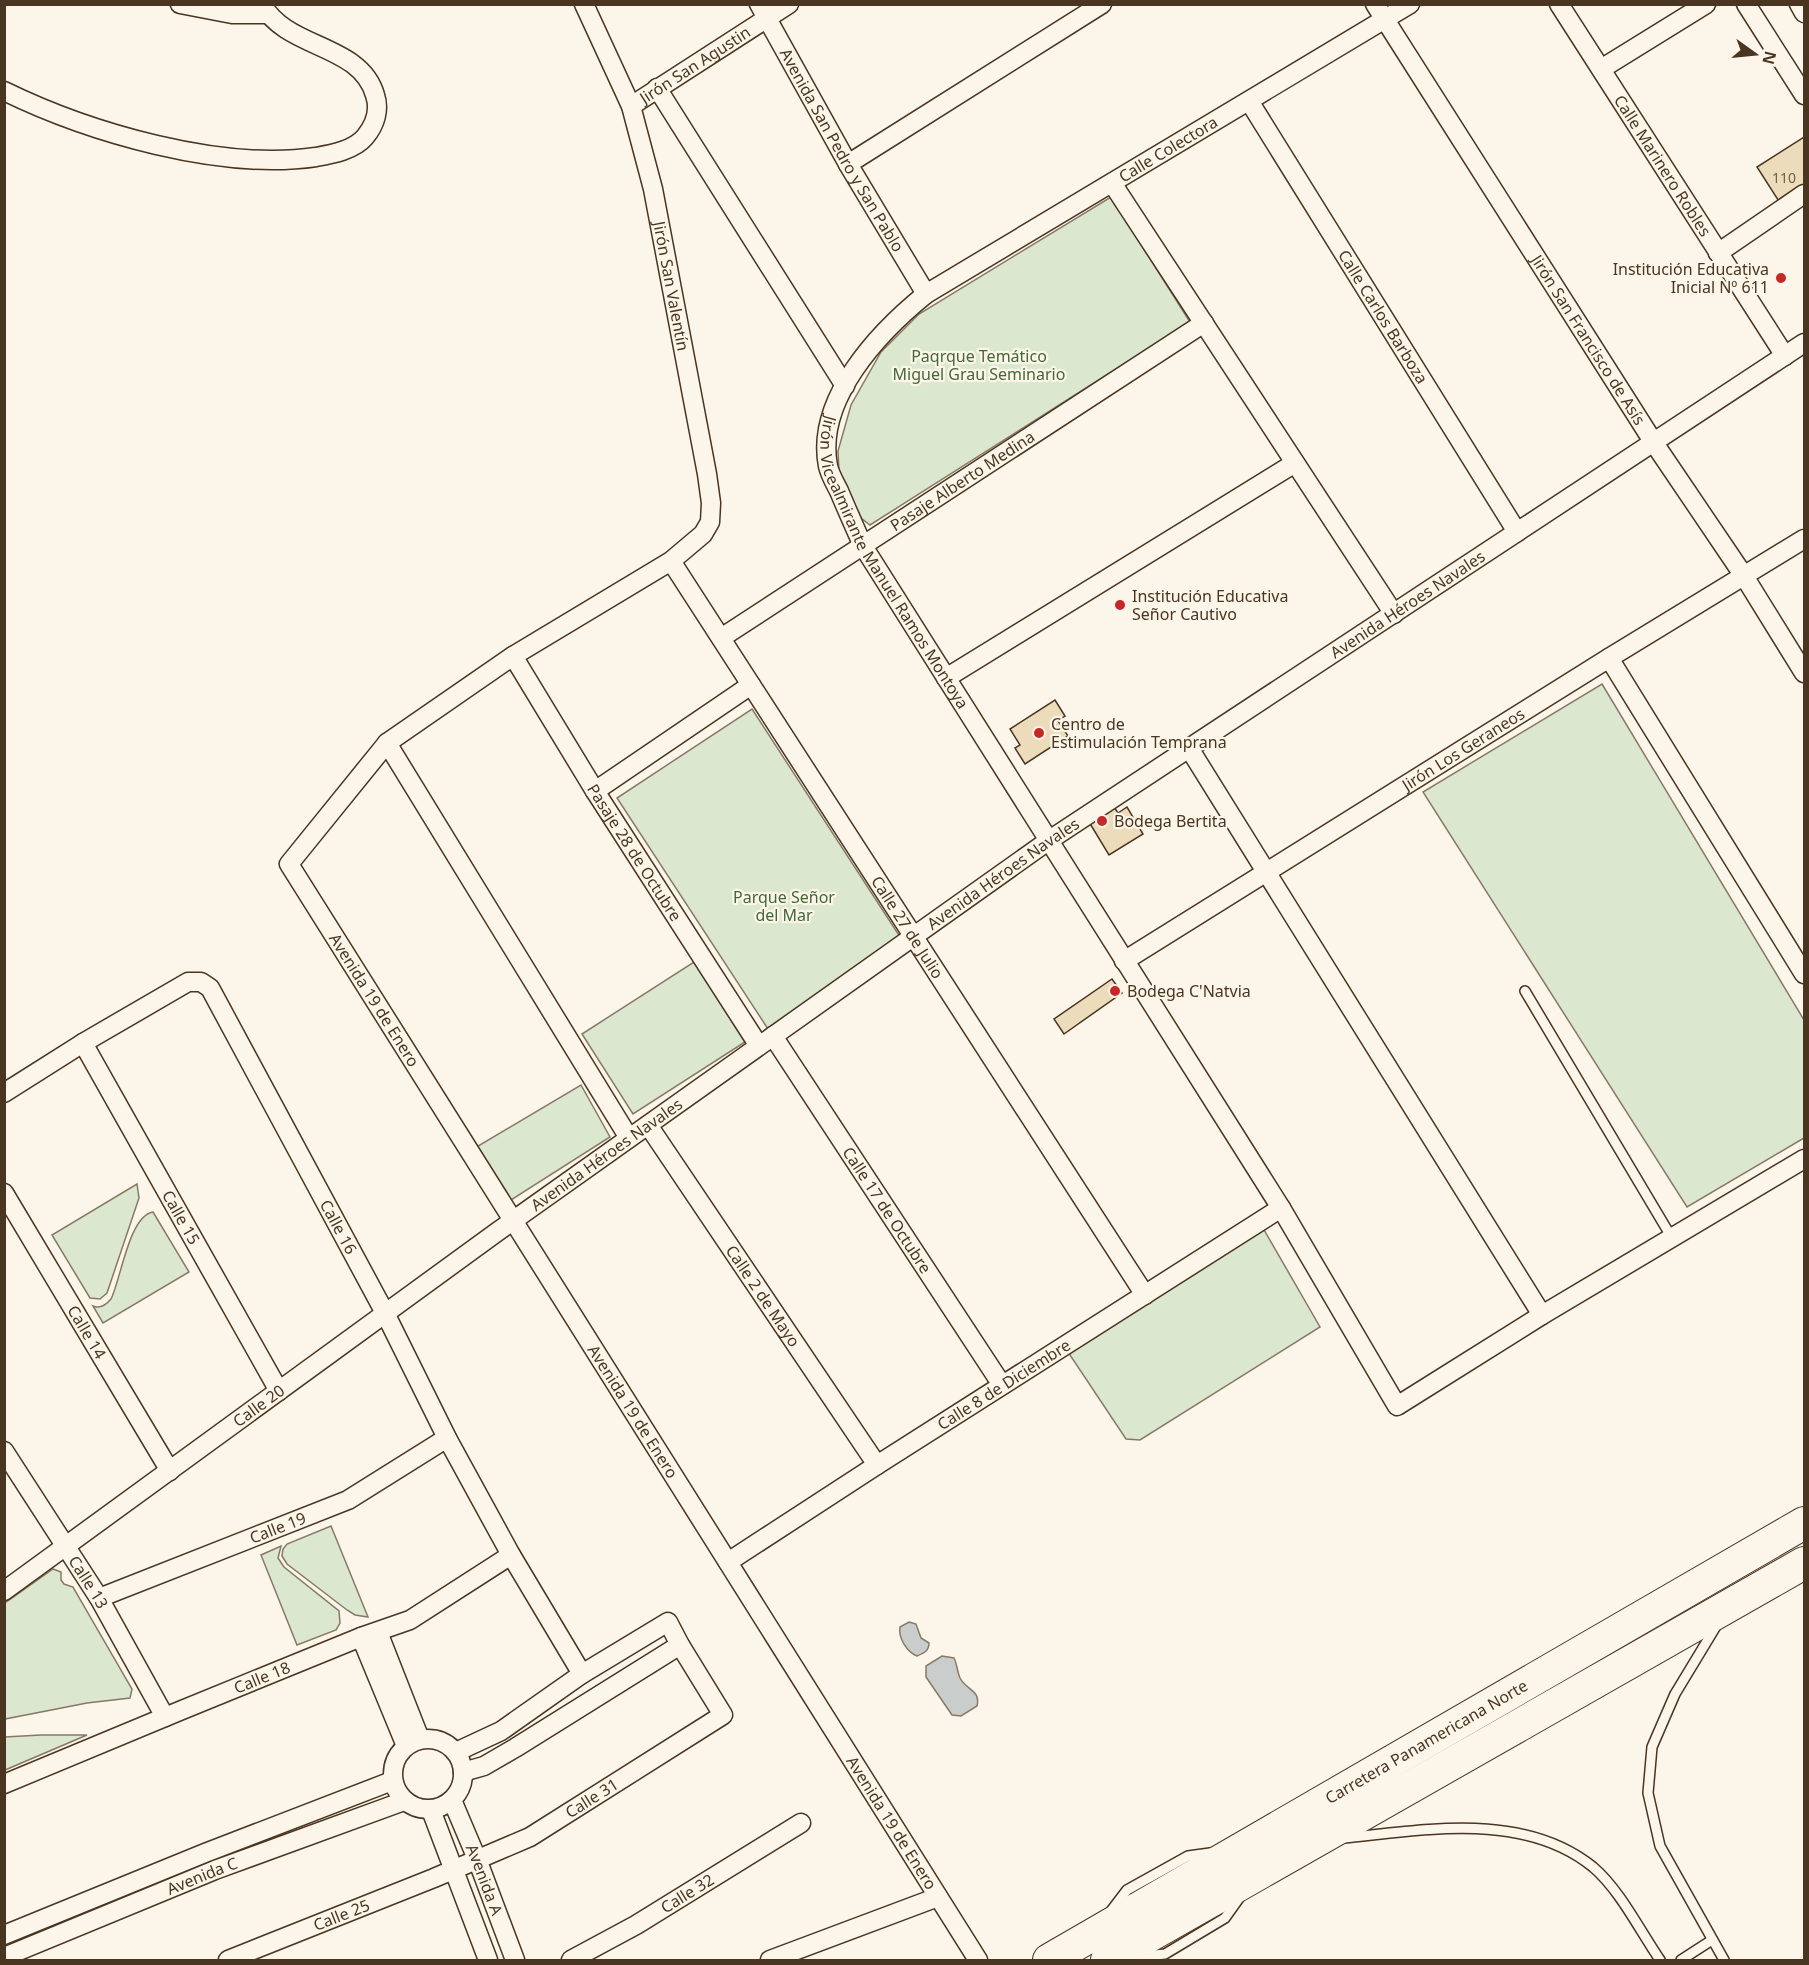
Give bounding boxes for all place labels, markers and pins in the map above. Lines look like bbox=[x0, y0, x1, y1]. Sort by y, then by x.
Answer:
place label: Institución Educativa Inicial Nº 611 bbox=[1613, 258, 1769, 298]
marker: Institución Educativa Inicial Nº 611 bbox=[1774, 271, 1788, 285]
place label: Institución Educativa Señor Cautivo bbox=[1132, 585, 1288, 625]
marker: Institución Educativa Señor Cautivo bbox=[1113, 598, 1127, 612]
place label: Centro de Estimulación Temprana bbox=[1051, 713, 1227, 753]
marker: Centro de Estimulación Temprana bbox=[1032, 726, 1046, 740]
place label: Bodega Bertita bbox=[1114, 810, 1227, 832]
marker: Bodega Bertita bbox=[1095, 814, 1109, 828]
place label: Bodega C'Natvia bbox=[1127, 980, 1251, 1002]
marker: Bodega C'Natvia bbox=[1108, 984, 1122, 998]

